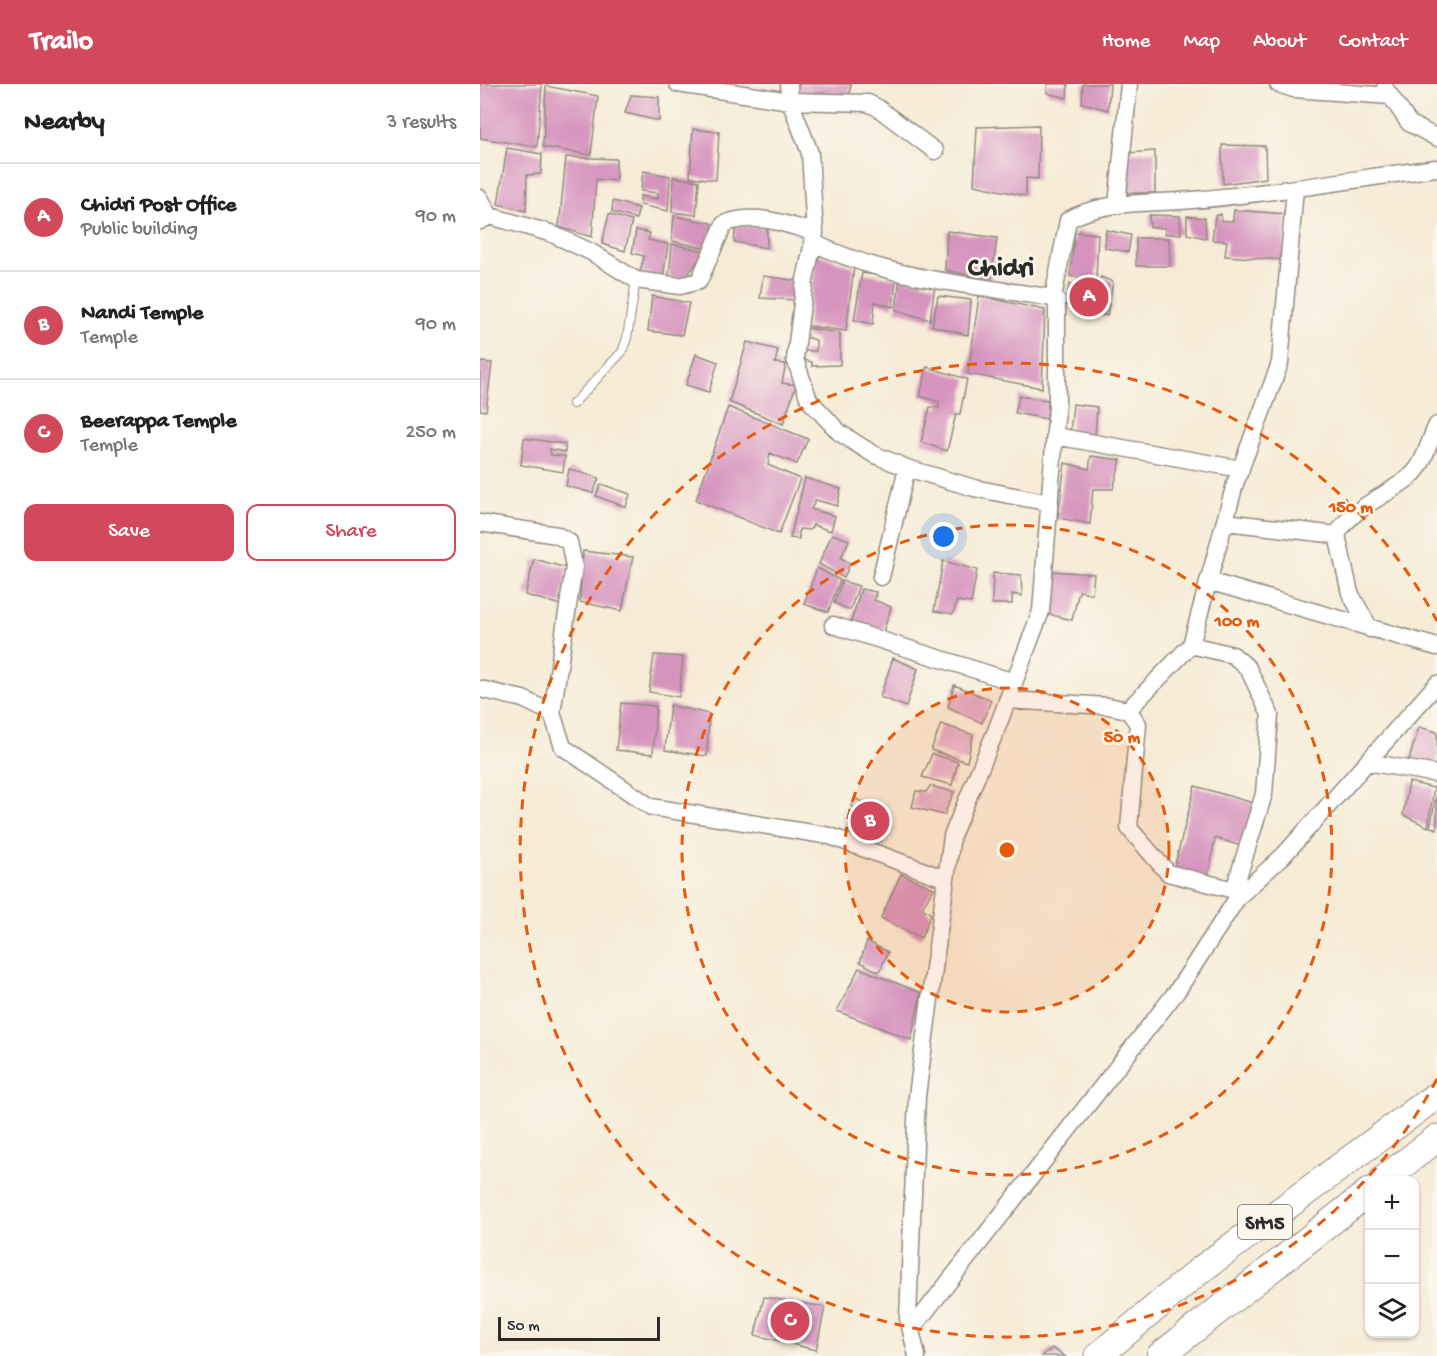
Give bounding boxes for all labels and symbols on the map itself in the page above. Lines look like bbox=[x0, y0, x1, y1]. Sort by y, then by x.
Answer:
district label: Chidri bbox=[968, 254, 1034, 286]
pin: A bbox=[1070, 274, 1108, 320]
text: 150 m bbox=[1328, 498, 1373, 519]
your location bbox=[929, 522, 958, 551]
text: 100 m bbox=[1214, 612, 1260, 633]
text: 50 m bbox=[1104, 728, 1141, 749]
pin: B bbox=[850, 798, 890, 844]
centre of rings bbox=[997, 840, 1017, 860]
road number: SH15 bbox=[1238, 1205, 1292, 1239]
pin: C bbox=[770, 1298, 810, 1344]
scale bar bbox=[498, 1314, 660, 1342]

